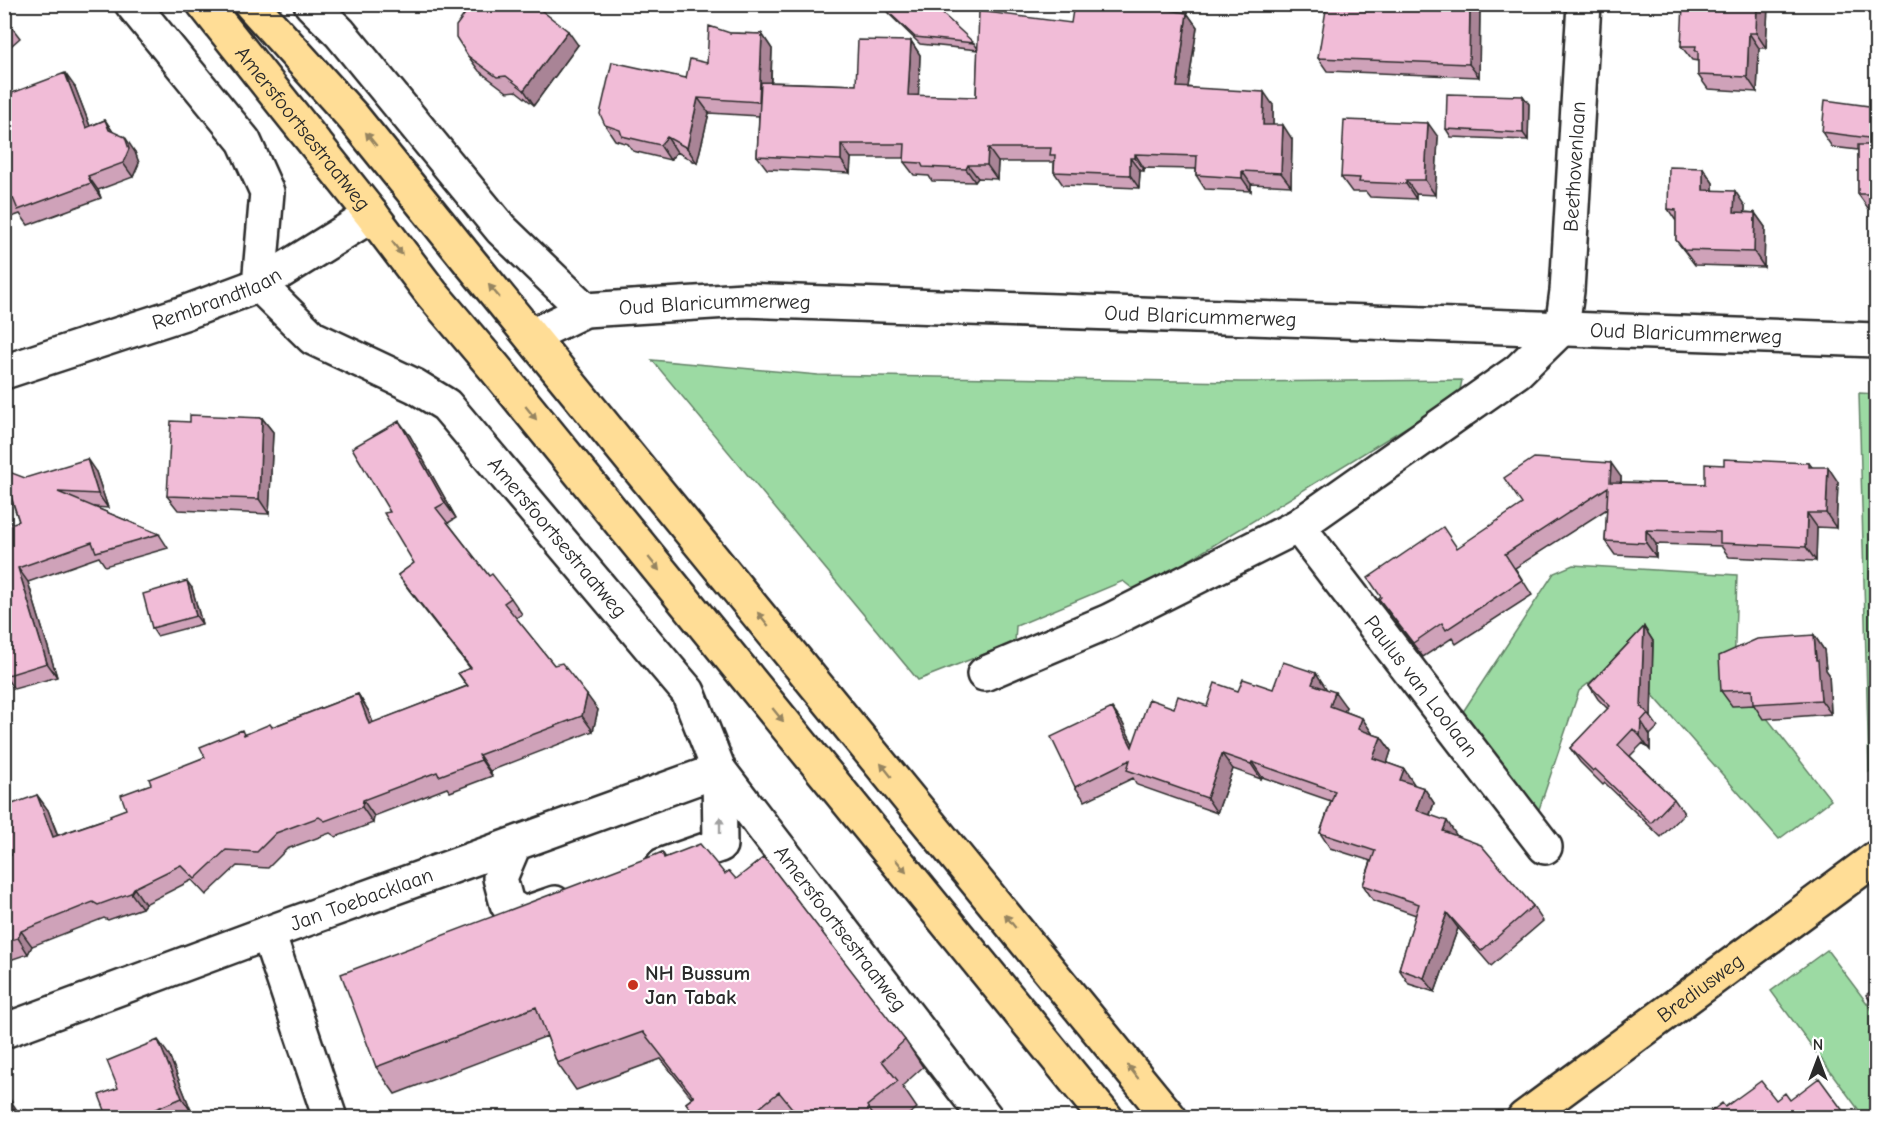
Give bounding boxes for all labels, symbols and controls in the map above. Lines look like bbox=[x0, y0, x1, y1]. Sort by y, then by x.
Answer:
street label: Amersfoortsestraatweg bbox=[230, 42, 376, 215]
street label: Beethovenlaan bbox=[1559, 101, 1590, 232]
one-way arrow bbox=[365, 131, 378, 147]
one-way arrow bbox=[390, 240, 402, 255]
street label: Rembrandtlaan bbox=[149, 262, 286, 335]
one-way arrow bbox=[488, 284, 501, 299]
street label: Oud Blaricummerweg bbox=[618, 288, 811, 320]
street label: Oud Blaricummerweg bbox=[1104, 301, 1297, 332]
street label: Oud Blaricummerweg bbox=[1590, 318, 1783, 349]
one-way arrow bbox=[524, 405, 537, 420]
street label: Amersfoortsestraatweg bbox=[483, 452, 632, 623]
one-way arrow bbox=[648, 556, 661, 572]
street label: Paulus van Loolaan bbox=[1359, 611, 1483, 761]
one-way arrow bbox=[757, 612, 770, 627]
one-way arrow bbox=[771, 707, 784, 723]
one-way arrow bbox=[880, 762, 893, 778]
one-way arrow bbox=[715, 816, 725, 835]
street label: Amersfoortsestraatweg bbox=[769, 841, 912, 1016]
one-way arrow bbox=[894, 858, 907, 874]
street label: Jan Toebacklaan bbox=[287, 862, 436, 936]
one-way arrow bbox=[1003, 913, 1016, 929]
street label: Brediusweg bbox=[1652, 948, 1748, 1027]
place label: NH Bussum Jan Tabak bbox=[645, 961, 750, 1009]
marker: NH Bussum Jan Tabak bbox=[626, 978, 640, 992]
north arrow bbox=[1788, 1029, 1848, 1089]
text: N bbox=[1813, 1036, 1823, 1054]
one-way arrow bbox=[1127, 1064, 1140, 1080]

